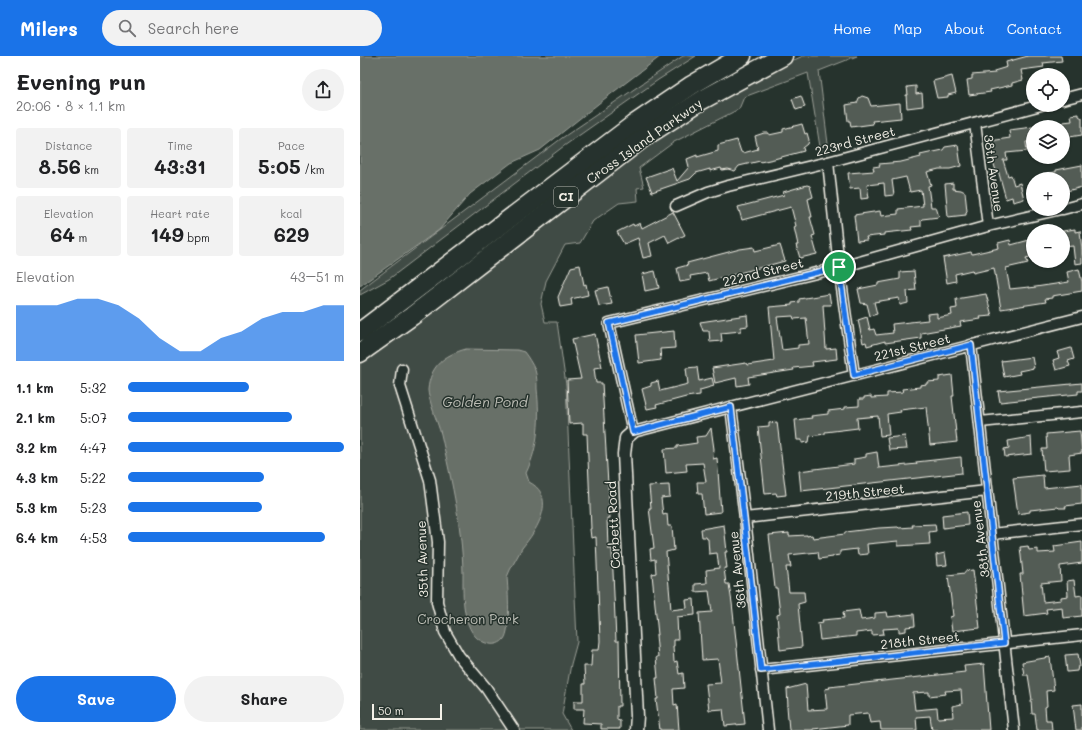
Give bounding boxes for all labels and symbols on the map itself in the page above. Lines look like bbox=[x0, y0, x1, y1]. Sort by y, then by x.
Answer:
street label: Cross Island Parkway bbox=[582, 94, 705, 187]
street label: 223rd Street bbox=[813, 122, 897, 159]
street label: 38th Avenue bbox=[981, 133, 1008, 213]
road number: CI bbox=[554, 187, 578, 207]
pin bbox=[822, 250, 856, 284]
street label: 222nd Street bbox=[721, 253, 805, 290]
street label: 221st Street bbox=[872, 329, 952, 364]
water label: Golden Pond bbox=[442, 392, 529, 411]
street label: 219th Street bbox=[825, 479, 906, 504]
street label: Corbett Road bbox=[602, 481, 623, 569]
street label: 38th Avenue bbox=[966, 499, 993, 579]
street label: 35th Avenue bbox=[412, 520, 431, 598]
street label: 36th Avenue bbox=[724, 531, 749, 610]
park label: Crocheron Park bbox=[417, 610, 519, 627]
street label: 218th Street bbox=[880, 627, 961, 652]
scale bar bbox=[372, 702, 442, 721]

